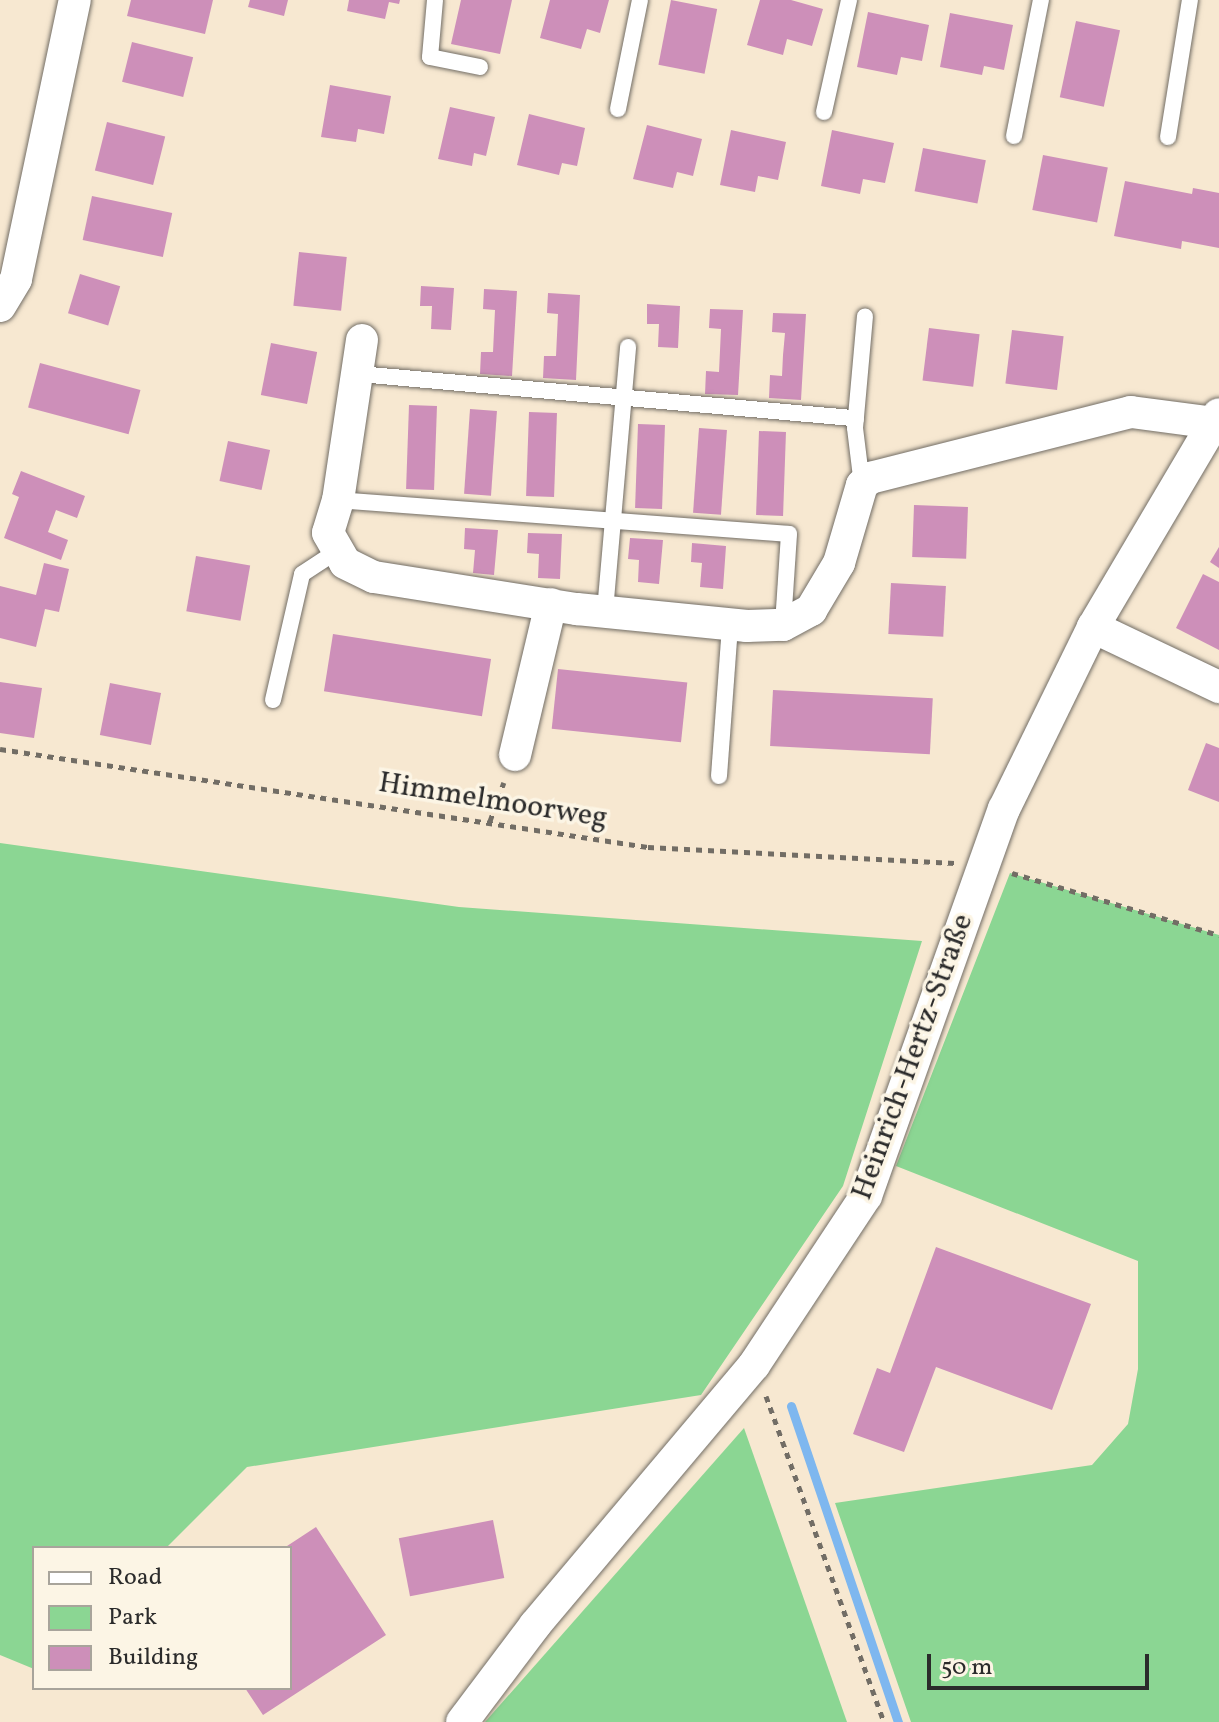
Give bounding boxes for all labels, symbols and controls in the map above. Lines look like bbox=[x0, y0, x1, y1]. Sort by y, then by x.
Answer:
street label: Himmelmoorweg bbox=[376, 765, 610, 837]
street label: Heinrich-Hertz-Straße bbox=[844, 909, 982, 1205]
legend bbox=[32, 1546, 292, 1690]
text: Road bbox=[108, 1561, 162, 1595]
text: Park bbox=[108, 1601, 157, 1635]
scale bar bbox=[931, 1638, 1153, 1688]
text: Building bbox=[108, 1641, 198, 1675]
text: 50 m bbox=[941, 1651, 993, 1685]

